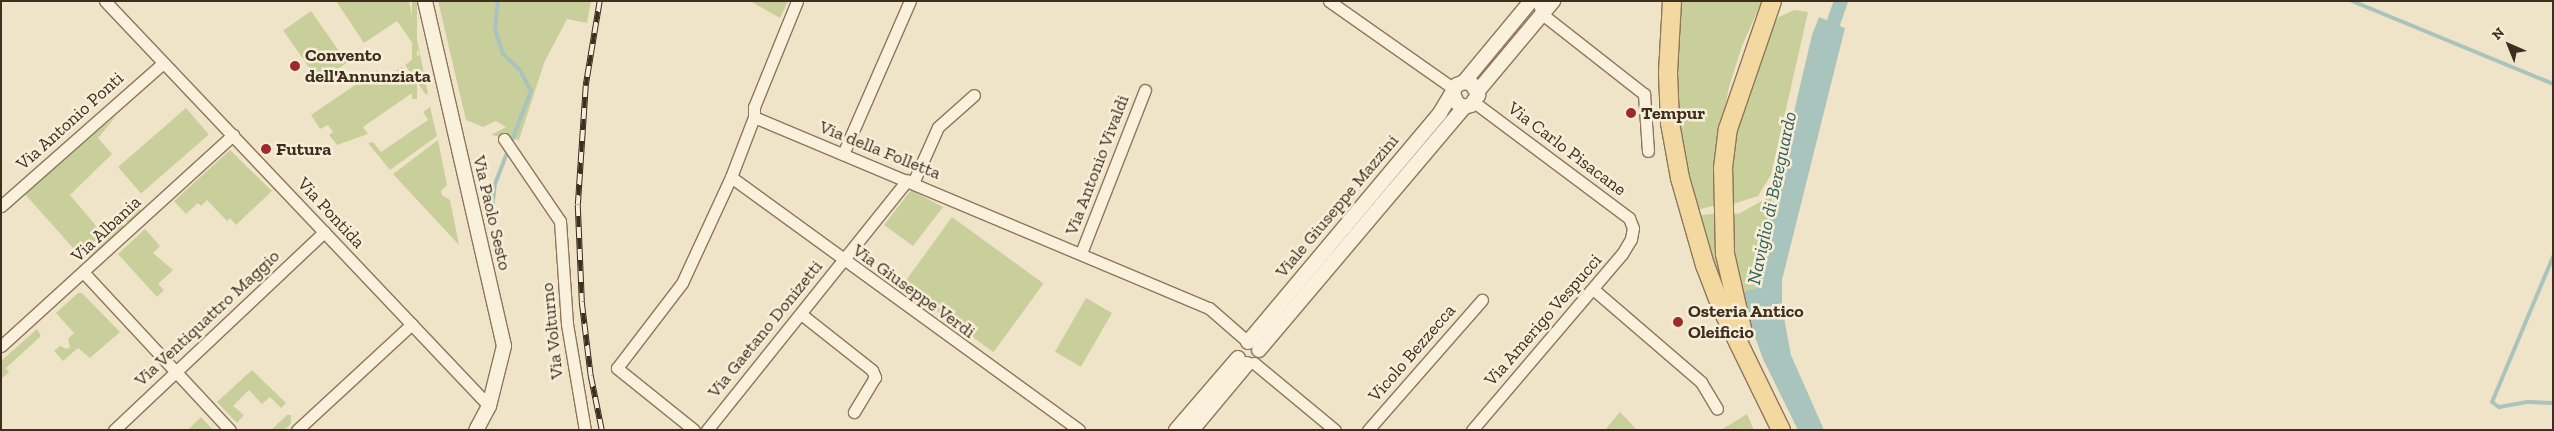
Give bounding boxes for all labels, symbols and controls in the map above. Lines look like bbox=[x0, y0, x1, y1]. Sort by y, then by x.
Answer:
north arrow bbox=[2484, 20, 2534, 70]
text: N bbox=[2488, 24, 2508, 44]
place label: Convento dell'Annunziata bbox=[305, 45, 431, 88]
marker: Convento dell'Annunziata bbox=[289, 60, 301, 72]
street label: Via Antonio Ponti bbox=[12, 67, 128, 175]
street label: Via Antonio Vivaldi bbox=[1060, 91, 1134, 239]
street label: Via Carlo Pisacane bbox=[1504, 97, 1630, 201]
place label: Tempur bbox=[1641, 102, 1705, 124]
marker: Tempur bbox=[1625, 107, 1637, 119]
water label: Naviglio di Bereguardo bbox=[1743, 109, 1801, 287]
street label: Via della Folletta bbox=[816, 116, 944, 184]
street label: Viale Giuseppe Mazzini bbox=[1271, 130, 1403, 282]
place label: Futura bbox=[276, 138, 331, 160]
marker: Futura bbox=[260, 143, 272, 155]
street label: Via Paolo Sesto bbox=[468, 153, 516, 273]
street label: Via Pontida bbox=[293, 173, 369, 253]
street label: Via Albania bbox=[66, 191, 146, 267]
street label: Via Giuseppe Verdi bbox=[848, 239, 980, 343]
street label: Via Ventiquattro Maggio bbox=[130, 245, 284, 391]
street label: Via Amerigo Vespucci bbox=[1479, 249, 1607, 391]
street label: Via Gaetano Donizetti bbox=[703, 256, 827, 402]
street label: Via Volturno bbox=[536, 281, 568, 381]
street label: Vicolo Bezzecca bbox=[1364, 300, 1460, 406]
place label: Osteria Antico Oleificio bbox=[1688, 301, 1804, 344]
marker: Osteria Antico Oleificio bbox=[1672, 316, 1684, 328]

